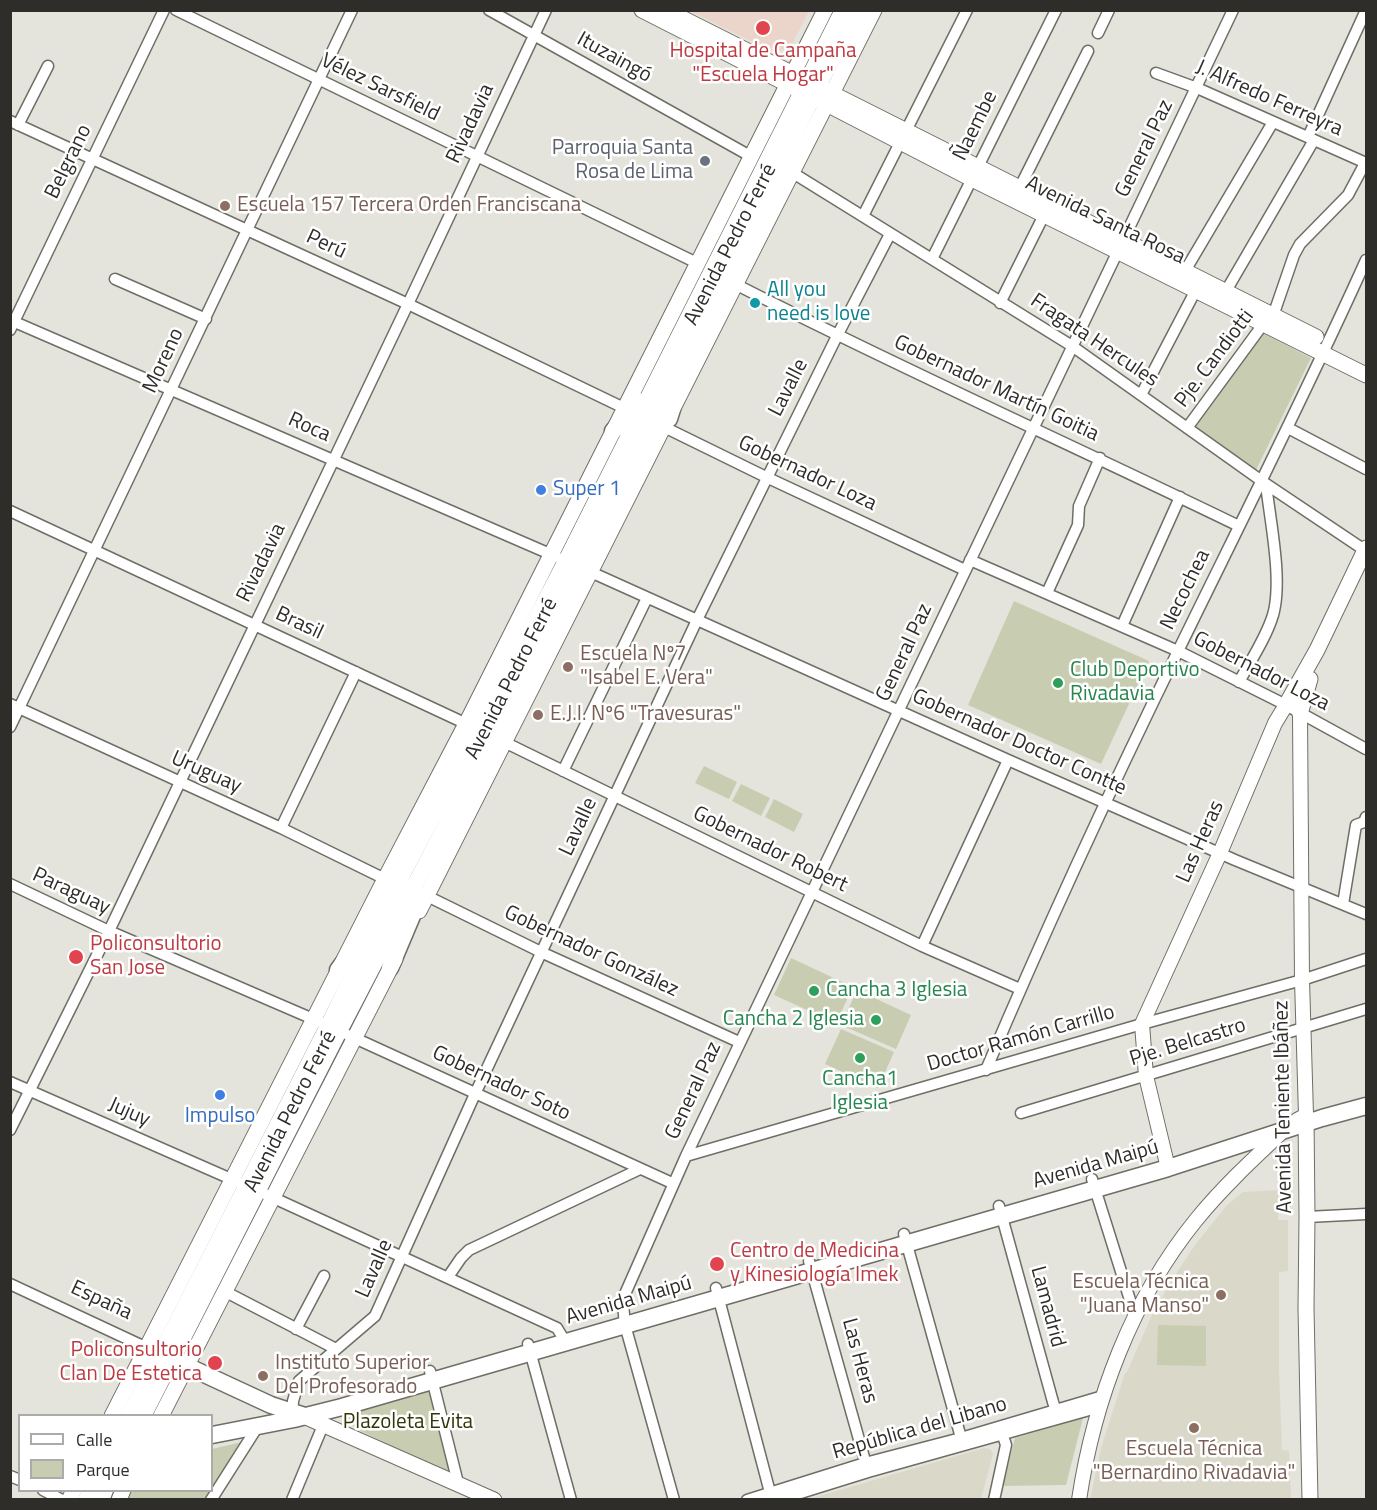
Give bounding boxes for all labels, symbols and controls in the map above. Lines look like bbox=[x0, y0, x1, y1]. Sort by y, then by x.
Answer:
marker: Hospital de Campaña "Escuela Hogar" bbox=[754, 19, 772, 37]
street label: Ituzaingó bbox=[572, 27, 656, 89]
place label: Hospital de Campaña "Escuela Hogar" bbox=[669, 39, 857, 89]
street label: Vélez Sarsfield bbox=[317, 48, 443, 128]
street label: J. Alfredo Ferreyra bbox=[1192, 55, 1346, 143]
street label: Rivadavia bbox=[442, 80, 500, 168]
street label: Ñaembe bbox=[948, 87, 1004, 165]
street label: General Paz bbox=[1111, 96, 1179, 202]
street label: Belgrano bbox=[40, 121, 98, 203]
place label: Parroquia Santa Rosa de Lima bbox=[552, 136, 693, 186]
marker: Parroquia Santa Rosa de Lima bbox=[698, 154, 712, 168]
street label: Avenida Pedro Ferré bbox=[679, 160, 783, 330]
street label: Avenida Santa Rosa bbox=[1021, 171, 1189, 271]
place label: Escuela 157 Tercera Orden Franciscana bbox=[237, 193, 581, 219]
marker: Escuela 157 Tercera Orden Franciscana bbox=[218, 199, 232, 213]
street label: Perú bbox=[302, 225, 350, 265]
place label: All you need is love bbox=[767, 278, 870, 328]
street label: Fragata Hercules bbox=[1025, 289, 1163, 393]
marker: All you need is love bbox=[748, 296, 762, 310]
street label: Pje. Candiotti bbox=[1170, 305, 1260, 413]
street label: Moreno bbox=[138, 325, 190, 397]
street label: Gobernador Martín Goitia bbox=[890, 330, 1102, 448]
street label: Lavalle bbox=[764, 355, 814, 421]
street label: Roca bbox=[284, 408, 334, 448]
street label: Gobernador Loza bbox=[734, 431, 880, 517]
place label: Super 1 bbox=[553, 477, 621, 503]
marker: Super 1 bbox=[534, 483, 548, 497]
street label: Rivadavia bbox=[232, 519, 292, 607]
street label: Necochea bbox=[1156, 546, 1216, 634]
street label: Avenida Pedro Ferré bbox=[460, 594, 564, 764]
street label: General Paz bbox=[871, 600, 939, 706]
street label: Brasil bbox=[271, 602, 327, 646]
street label: Gobernador Loza bbox=[1189, 627, 1333, 717]
place label: Escuela Nº7 "Isabel E. Vera" bbox=[580, 642, 713, 692]
place label: Club Deportivo Rivadavia bbox=[1070, 658, 1200, 708]
marker: Escuela Nº7 "Isabel E. Vera" bbox=[561, 660, 575, 674]
marker: Club Deportivo Rivadavia bbox=[1051, 676, 1065, 690]
street label: Gobernador Doctor Contte bbox=[908, 684, 1130, 802]
place label: E.J.I. Nº6 "Travesuras" bbox=[550, 702, 741, 728]
marker: E.J.I. Nº6 "Travesuras" bbox=[531, 708, 545, 722]
street label: Uruguay bbox=[167, 746, 245, 800]
street label: Lavalle bbox=[555, 794, 603, 860]
street label: Las Heras bbox=[1172, 797, 1230, 887]
street label: Gobernador Robert bbox=[689, 802, 851, 898]
street label: Paraguay bbox=[28, 863, 114, 921]
street label: Gobernador González bbox=[500, 901, 682, 1003]
place label: Policonsultorio San Jose bbox=[90, 932, 221, 982]
marker: Policonsultorio San Jose bbox=[67, 948, 85, 966]
place label: Cancha 3 Iglesia bbox=[826, 978, 967, 1004]
marker: Cancha 3 Iglesia bbox=[807, 984, 821, 998]
street label: Doctor Ramón Carrillo bbox=[924, 1000, 1118, 1078]
street label: Avenida Teniente Ibáñez bbox=[1270, 1000, 1298, 1214]
place label: Cancha 2 Iglesia bbox=[723, 1007, 864, 1033]
marker: Cancha 2 Iglesia bbox=[869, 1013, 883, 1027]
street label: Pje. Belcastro bbox=[1127, 1013, 1249, 1073]
street label: Avenida Pedro Ferré bbox=[239, 1027, 343, 1197]
street label: General Paz bbox=[660, 1038, 728, 1144]
street label: Gobernador Soto bbox=[428, 1041, 574, 1127]
marker: Cancha1 Iglesia bbox=[853, 1051, 867, 1065]
place label: Cancha1 Iglesia bbox=[822, 1067, 898, 1117]
marker: Impulso bbox=[213, 1088, 227, 1102]
street label: Jujuy bbox=[104, 1093, 154, 1133]
place label: Impulso bbox=[185, 1104, 255, 1130]
street label: Avenida Maipú bbox=[1030, 1135, 1162, 1195]
street label: Lavalle bbox=[351, 1236, 399, 1302]
place label: Centro de Medicina y Kinesiología Imek bbox=[730, 1239, 899, 1289]
marker: Centro de Medicina y Kinesiología Imek bbox=[708, 1255, 726, 1273]
street label: Lamadrid bbox=[1024, 1264, 1070, 1350]
place label: Escuela Técnica "Juana Manso" bbox=[1072, 1270, 1209, 1320]
street label: Avenida Maipú bbox=[563, 1271, 695, 1331]
street label: España bbox=[66, 1276, 136, 1326]
marker: Escuela Técnica "Juana Manso" bbox=[1214, 1288, 1228, 1302]
street label: Las Heras bbox=[836, 1316, 882, 1406]
place label: Policonsultorio Clan De Estetica bbox=[60, 1338, 202, 1388]
place label: Instituto Superior Del Profesorado bbox=[275, 1351, 429, 1401]
marker: Policonsultorio Clan De Estetica bbox=[206, 1354, 224, 1372]
marker: Instituto Superior Del Profesorado bbox=[256, 1369, 270, 1383]
street label: República del Libano bbox=[830, 1392, 1010, 1466]
park label: Plazoleta Evita bbox=[343, 1410, 473, 1436]
legend bbox=[18, 1414, 213, 1492]
marker: Escuela Técnica "Bernardino Rivadavia" bbox=[1187, 1421, 1201, 1435]
text: Calle bbox=[76, 1426, 112, 1453]
place label: Escuela Técnica "Bernardino Rivadavia" bbox=[1093, 1437, 1295, 1487]
text: Parque bbox=[76, 1456, 130, 1483]

